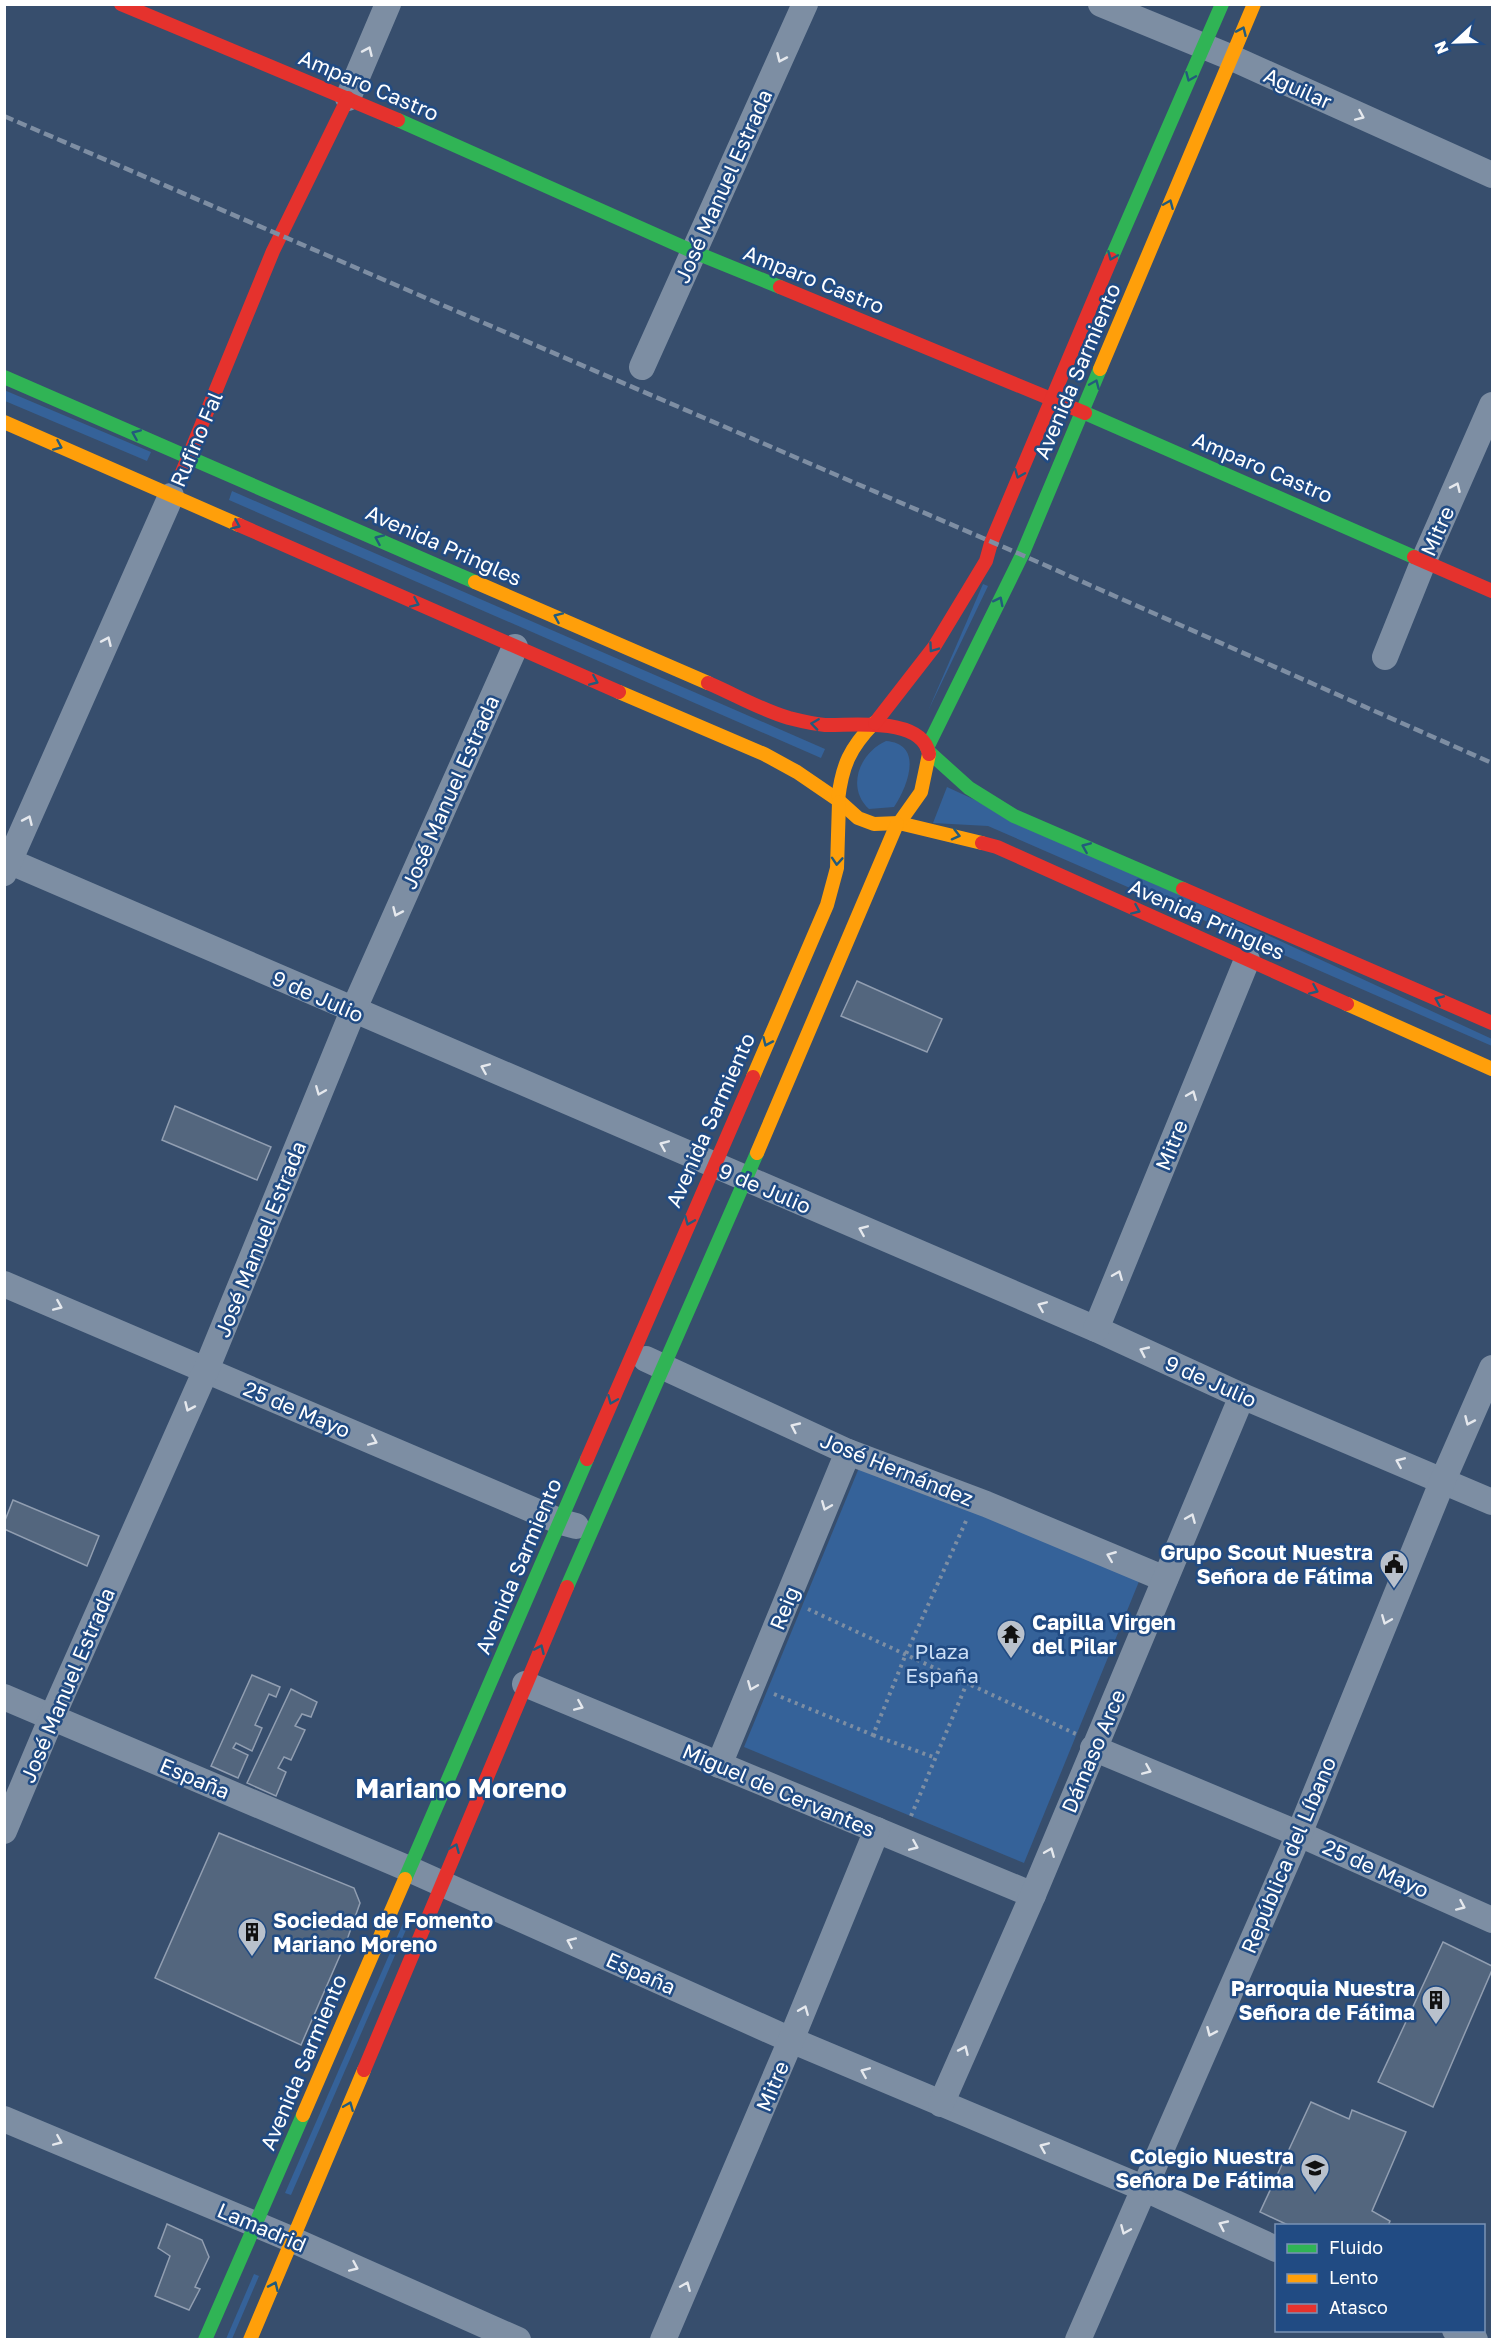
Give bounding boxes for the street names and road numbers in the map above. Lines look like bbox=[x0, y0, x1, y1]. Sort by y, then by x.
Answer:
street label: Amparo Castro bbox=[295, 44, 443, 126]
street label: Aguilar bbox=[1260, 62, 1336, 114]
street label: José Manuel Estrada bbox=[669, 85, 777, 287]
street label: Amparo Castro bbox=[740, 239, 888, 319]
street label: Avenida Sarmiento bbox=[1028, 279, 1126, 463]
street label: Rufino Fal bbox=[164, 387, 228, 491]
street label: Amparo Castro bbox=[1189, 426, 1337, 508]
street label: Avenida Pringles bbox=[362, 499, 526, 591]
street label: Mitre bbox=[1414, 502, 1460, 560]
street label: José Manuel Estrada bbox=[396, 691, 504, 893]
street label: Avenida Pringles bbox=[1125, 873, 1289, 965]
street label: 9 de Julio bbox=[268, 964, 368, 1028]
street label: Avenida Sarmiento bbox=[660, 1029, 760, 1211]
street label: Mitre bbox=[1149, 1116, 1193, 1174]
street label: José Manuel Estrada bbox=[209, 1137, 311, 1341]
street label: 9 de Julio bbox=[715, 1157, 815, 1219]
street label: 9 de Julio bbox=[1161, 1349, 1261, 1413]
street label: 25 de Mayo bbox=[240, 1375, 354, 1443]
street label: José Hernández bbox=[817, 1426, 977, 1512]
street label: Avenida Sarmiento bbox=[469, 1474, 567, 1658]
street label: Reig bbox=[764, 1582, 804, 1634]
street label: José Manuel Estrada bbox=[14, 1584, 120, 1786]
street label: Dámaso Arce bbox=[1055, 1685, 1131, 1817]
street label: Miguel de Cervantes bbox=[679, 1738, 879, 1842]
street label: España bbox=[156, 1752, 234, 1804]
street label: República del Líbano bbox=[1235, 1753, 1341, 1957]
street label: 25 de Mayo bbox=[1319, 1833, 1433, 1903]
street label: España bbox=[602, 1946, 680, 2000]
street label: Avenida Sarmiento bbox=[254, 1970, 352, 2154]
street label: Mitre bbox=[750, 2057, 794, 2115]
street label: Lamadrid bbox=[214, 2197, 310, 2257]

